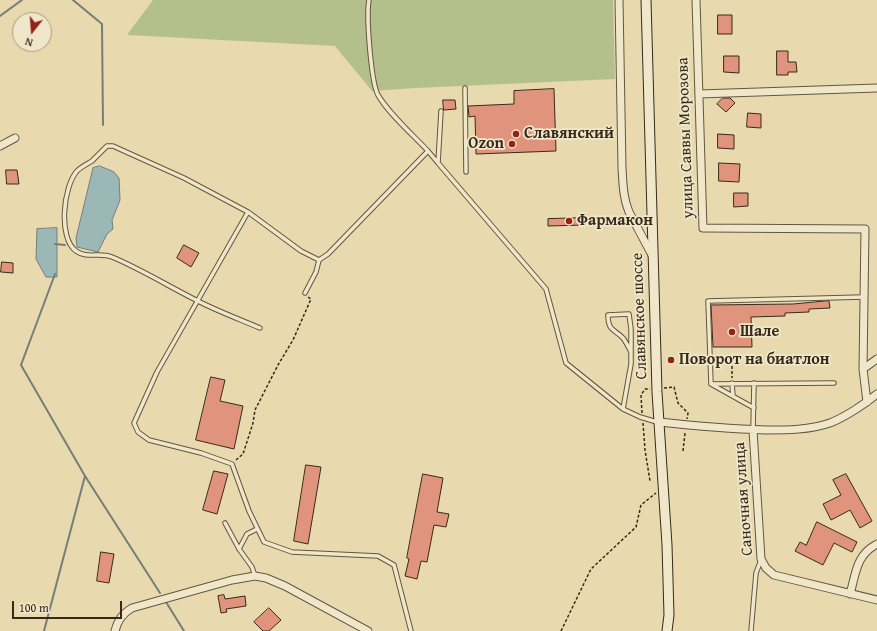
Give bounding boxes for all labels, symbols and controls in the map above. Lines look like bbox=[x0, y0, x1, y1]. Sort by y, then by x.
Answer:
north arrow bbox=[12, 12, 52, 52]
text: N bbox=[23, 34, 35, 51]
street label: улица Саввы Морозова bbox=[674, 57, 698, 219]
place label: Славянский bbox=[524, 124, 614, 144]
marker: Славянский bbox=[511, 129, 521, 139]
place label: Ozon bbox=[468, 134, 504, 154]
marker: Ozon bbox=[507, 139, 517, 149]
place label: Фармакон bbox=[577, 211, 653, 231]
marker: Фармакон bbox=[564, 216, 574, 226]
street label: Славянское шоссе bbox=[628, 252, 652, 380]
place label: Шале bbox=[740, 322, 779, 342]
marker: Шале bbox=[727, 327, 737, 337]
place label: Поворот на биатлон bbox=[679, 350, 830, 370]
marker: Поворот на биатлон bbox=[666, 355, 676, 365]
street label: Саночная улица bbox=[730, 441, 758, 557]
scale bar bbox=[14, 593, 124, 619]
text: 100 m bbox=[19, 599, 49, 616]

